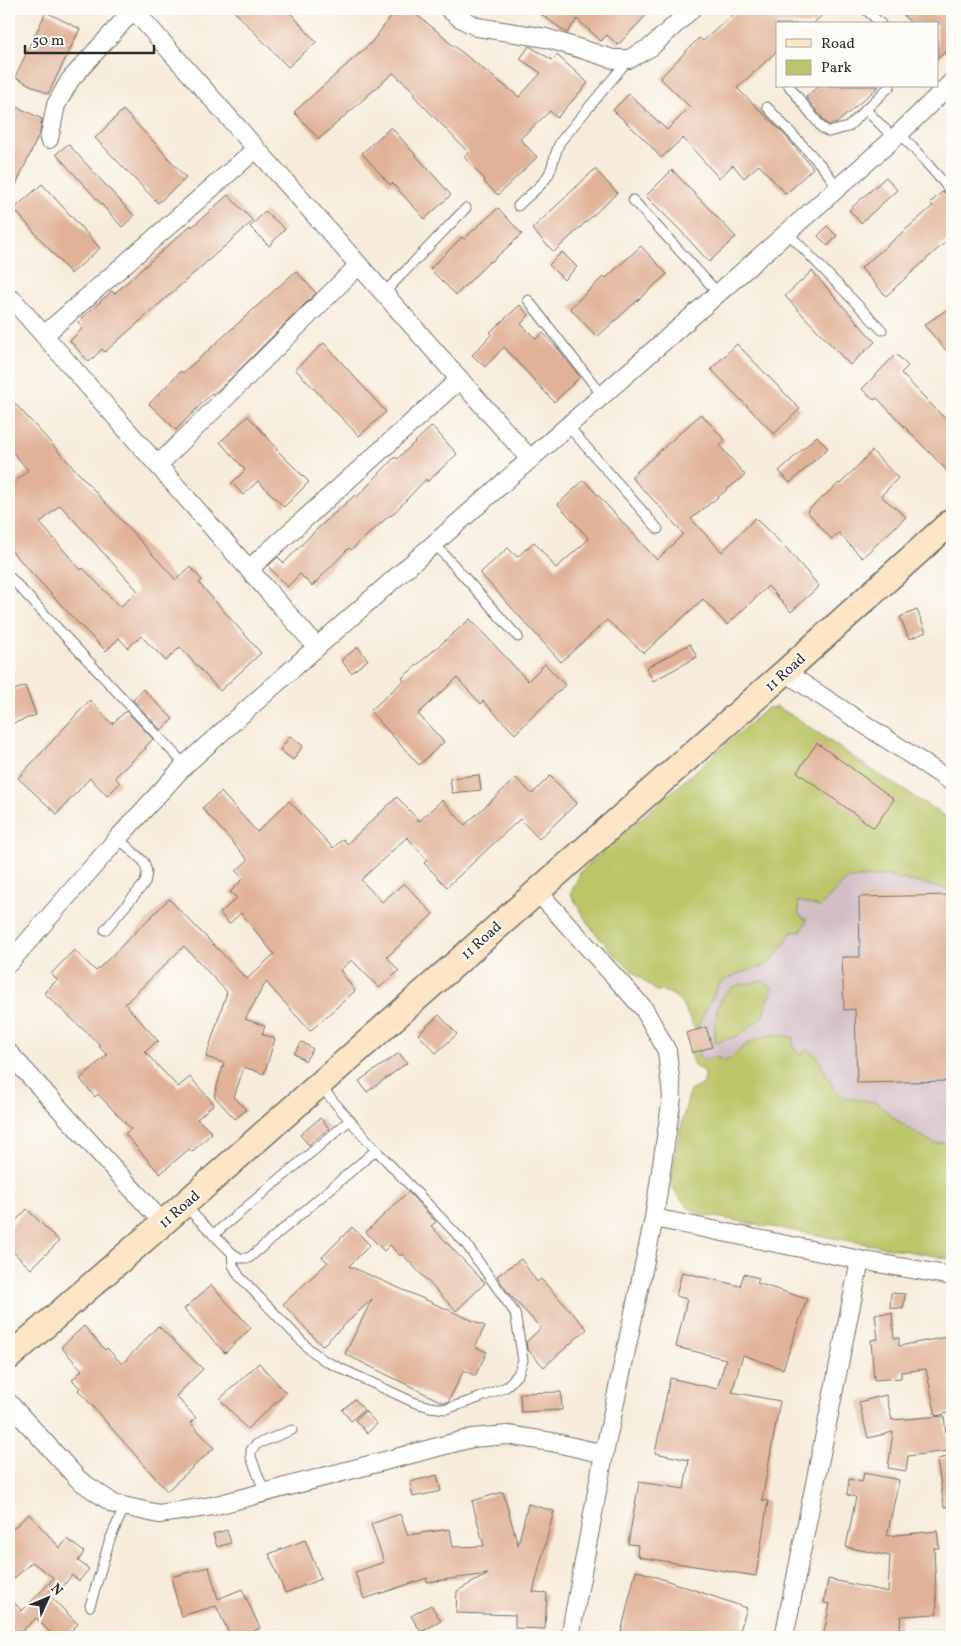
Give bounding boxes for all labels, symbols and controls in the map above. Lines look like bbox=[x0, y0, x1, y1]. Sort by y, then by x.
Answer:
scale bar bbox=[25, 22, 154, 54]
legend bbox=[776, 22, 938, 88]
text: 50 m bbox=[32, 31, 64, 52]
text: Road bbox=[821, 34, 855, 55]
text: Park bbox=[821, 58, 852, 79]
street label: 11 Road bbox=[761, 649, 811, 697]
street label: 11 Road bbox=[457, 917, 507, 965]
street label: 11 Road bbox=[155, 1186, 205, 1234]
north arrow bbox=[22, 1574, 72, 1624]
text: N bbox=[46, 1580, 67, 1600]

